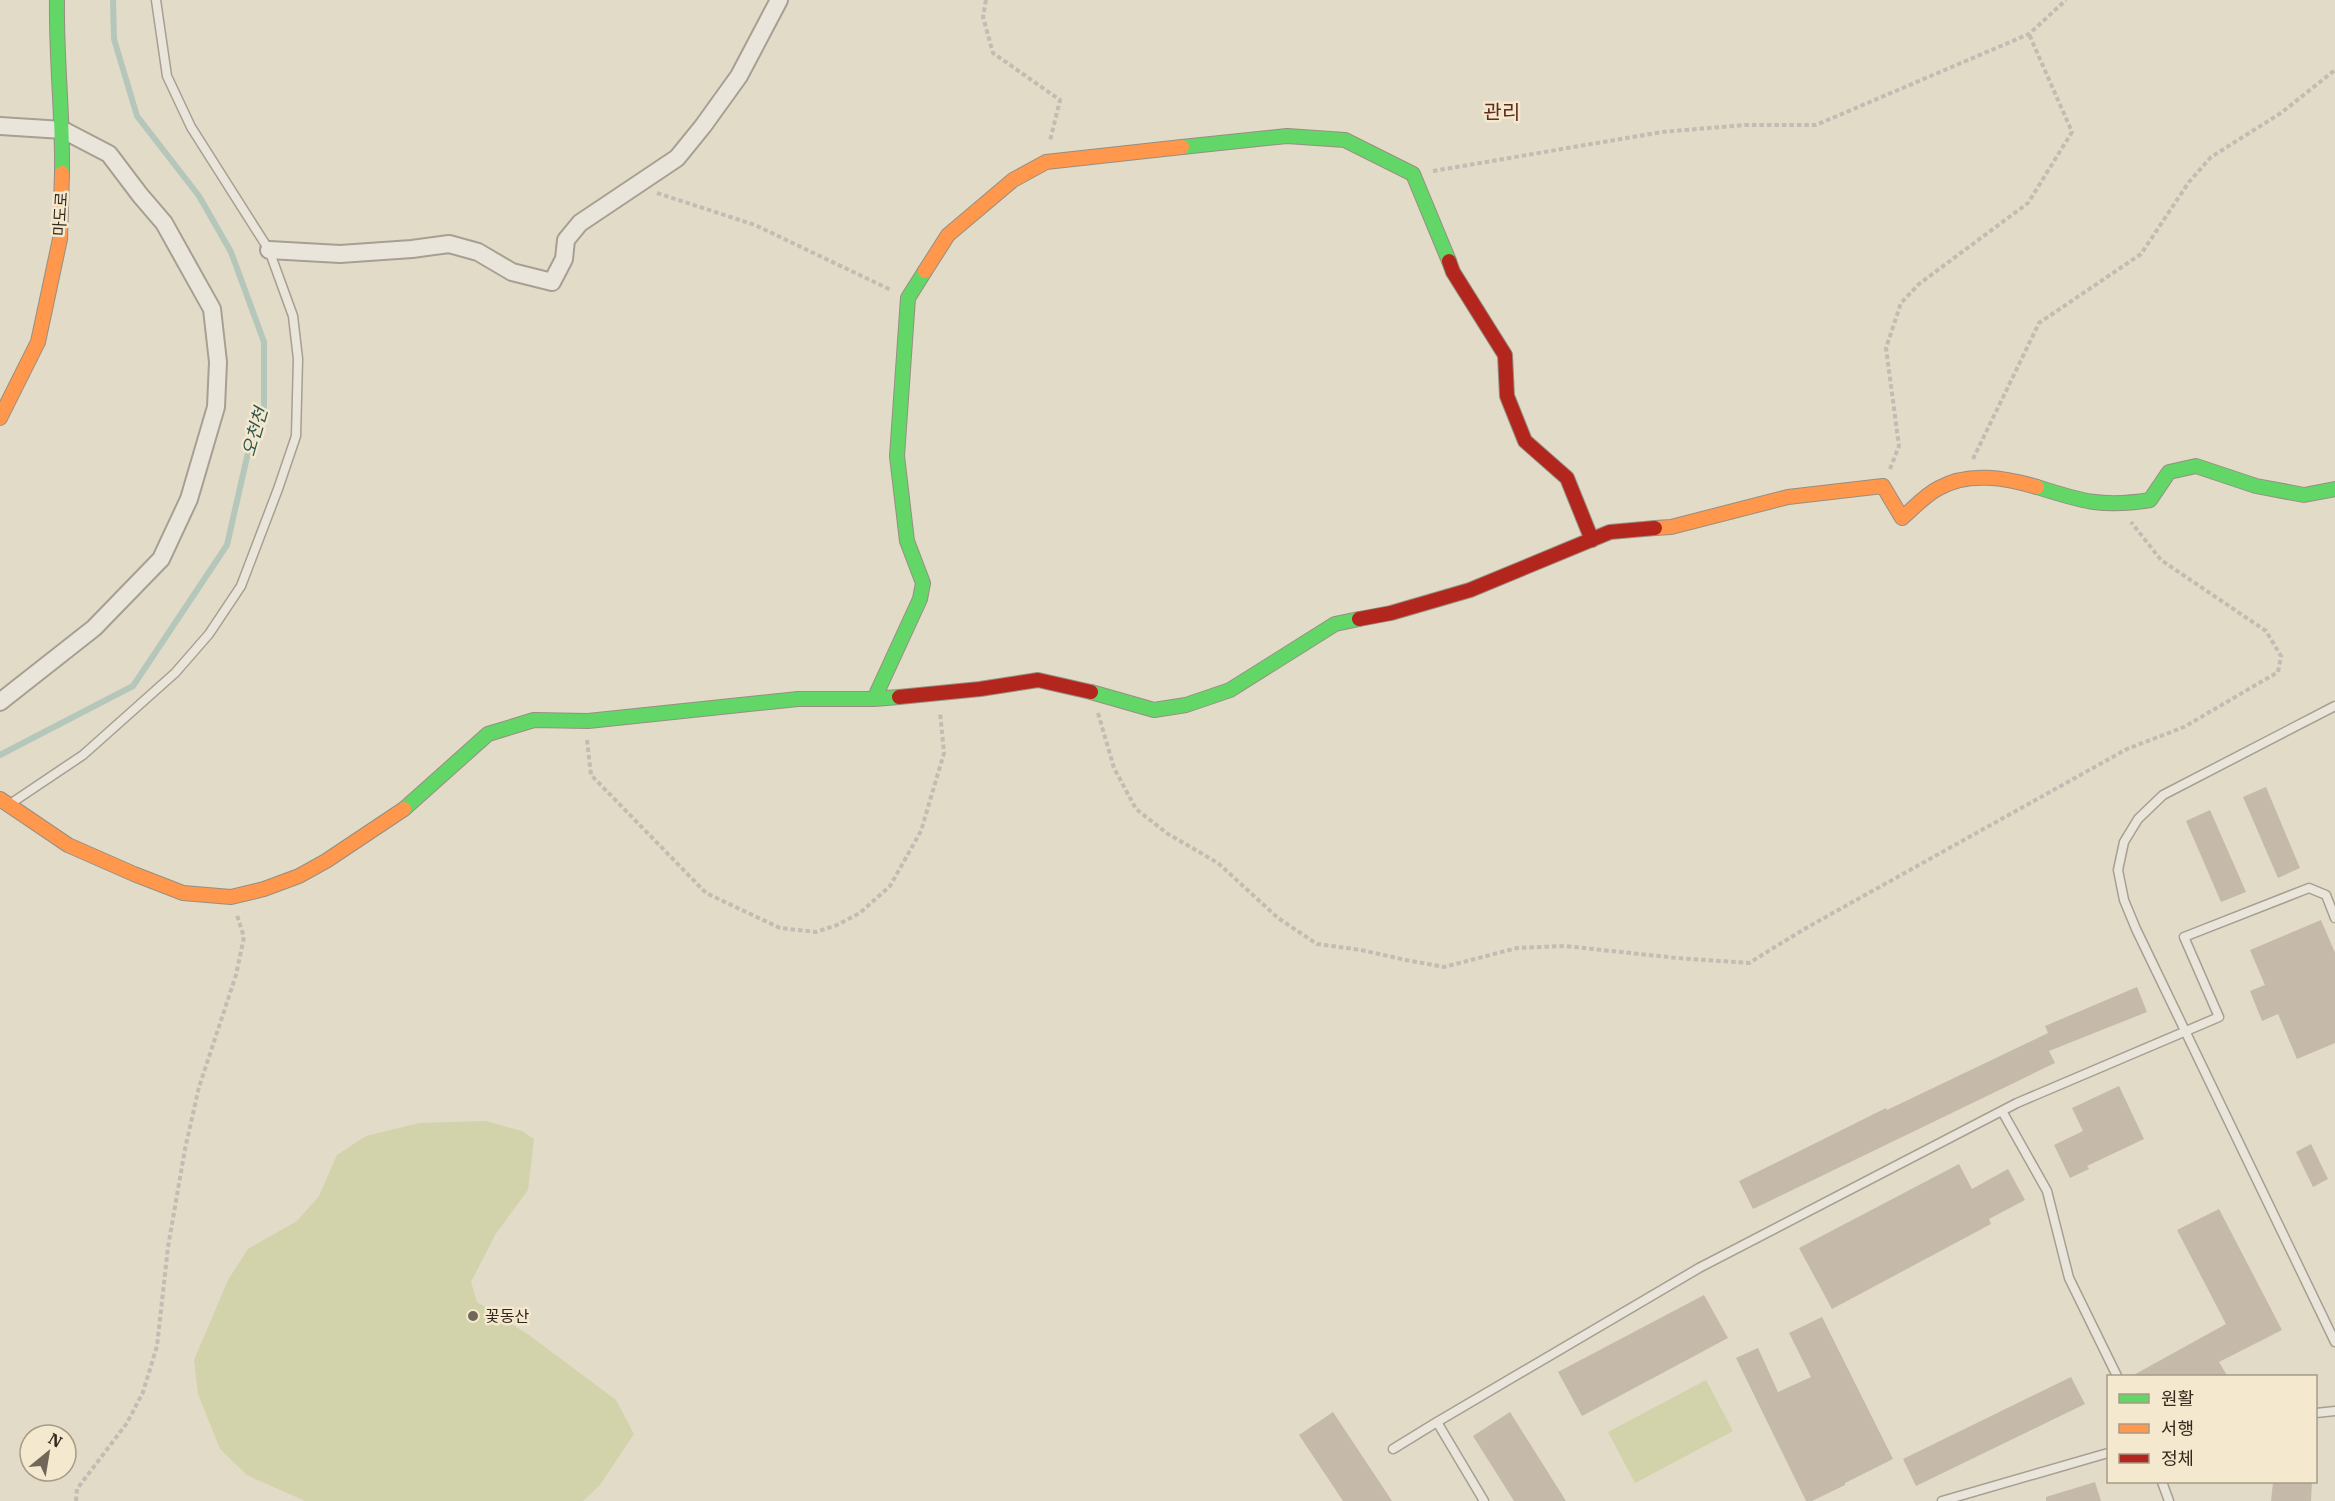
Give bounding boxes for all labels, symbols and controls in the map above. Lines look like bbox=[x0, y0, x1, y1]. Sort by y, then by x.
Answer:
district label: 관리 bbox=[1484, 98, 1520, 125]
street label: 마도로 bbox=[49, 191, 71, 237]
water label: 오천천 bbox=[237, 402, 273, 459]
place label: 꽃동산 bbox=[485, 1306, 529, 1326]
marker: 꽃동산 bbox=[466, 1309, 480, 1323]
legend bbox=[2107, 1375, 2317, 1483]
text: 원활 bbox=[2161, 1387, 2194, 1410]
text: 서행 bbox=[2161, 1417, 2194, 1440]
north arrow bbox=[18, 1423, 78, 1483]
text: N bbox=[45, 1428, 66, 1452]
text: 정체 bbox=[2161, 1447, 2194, 1470]

